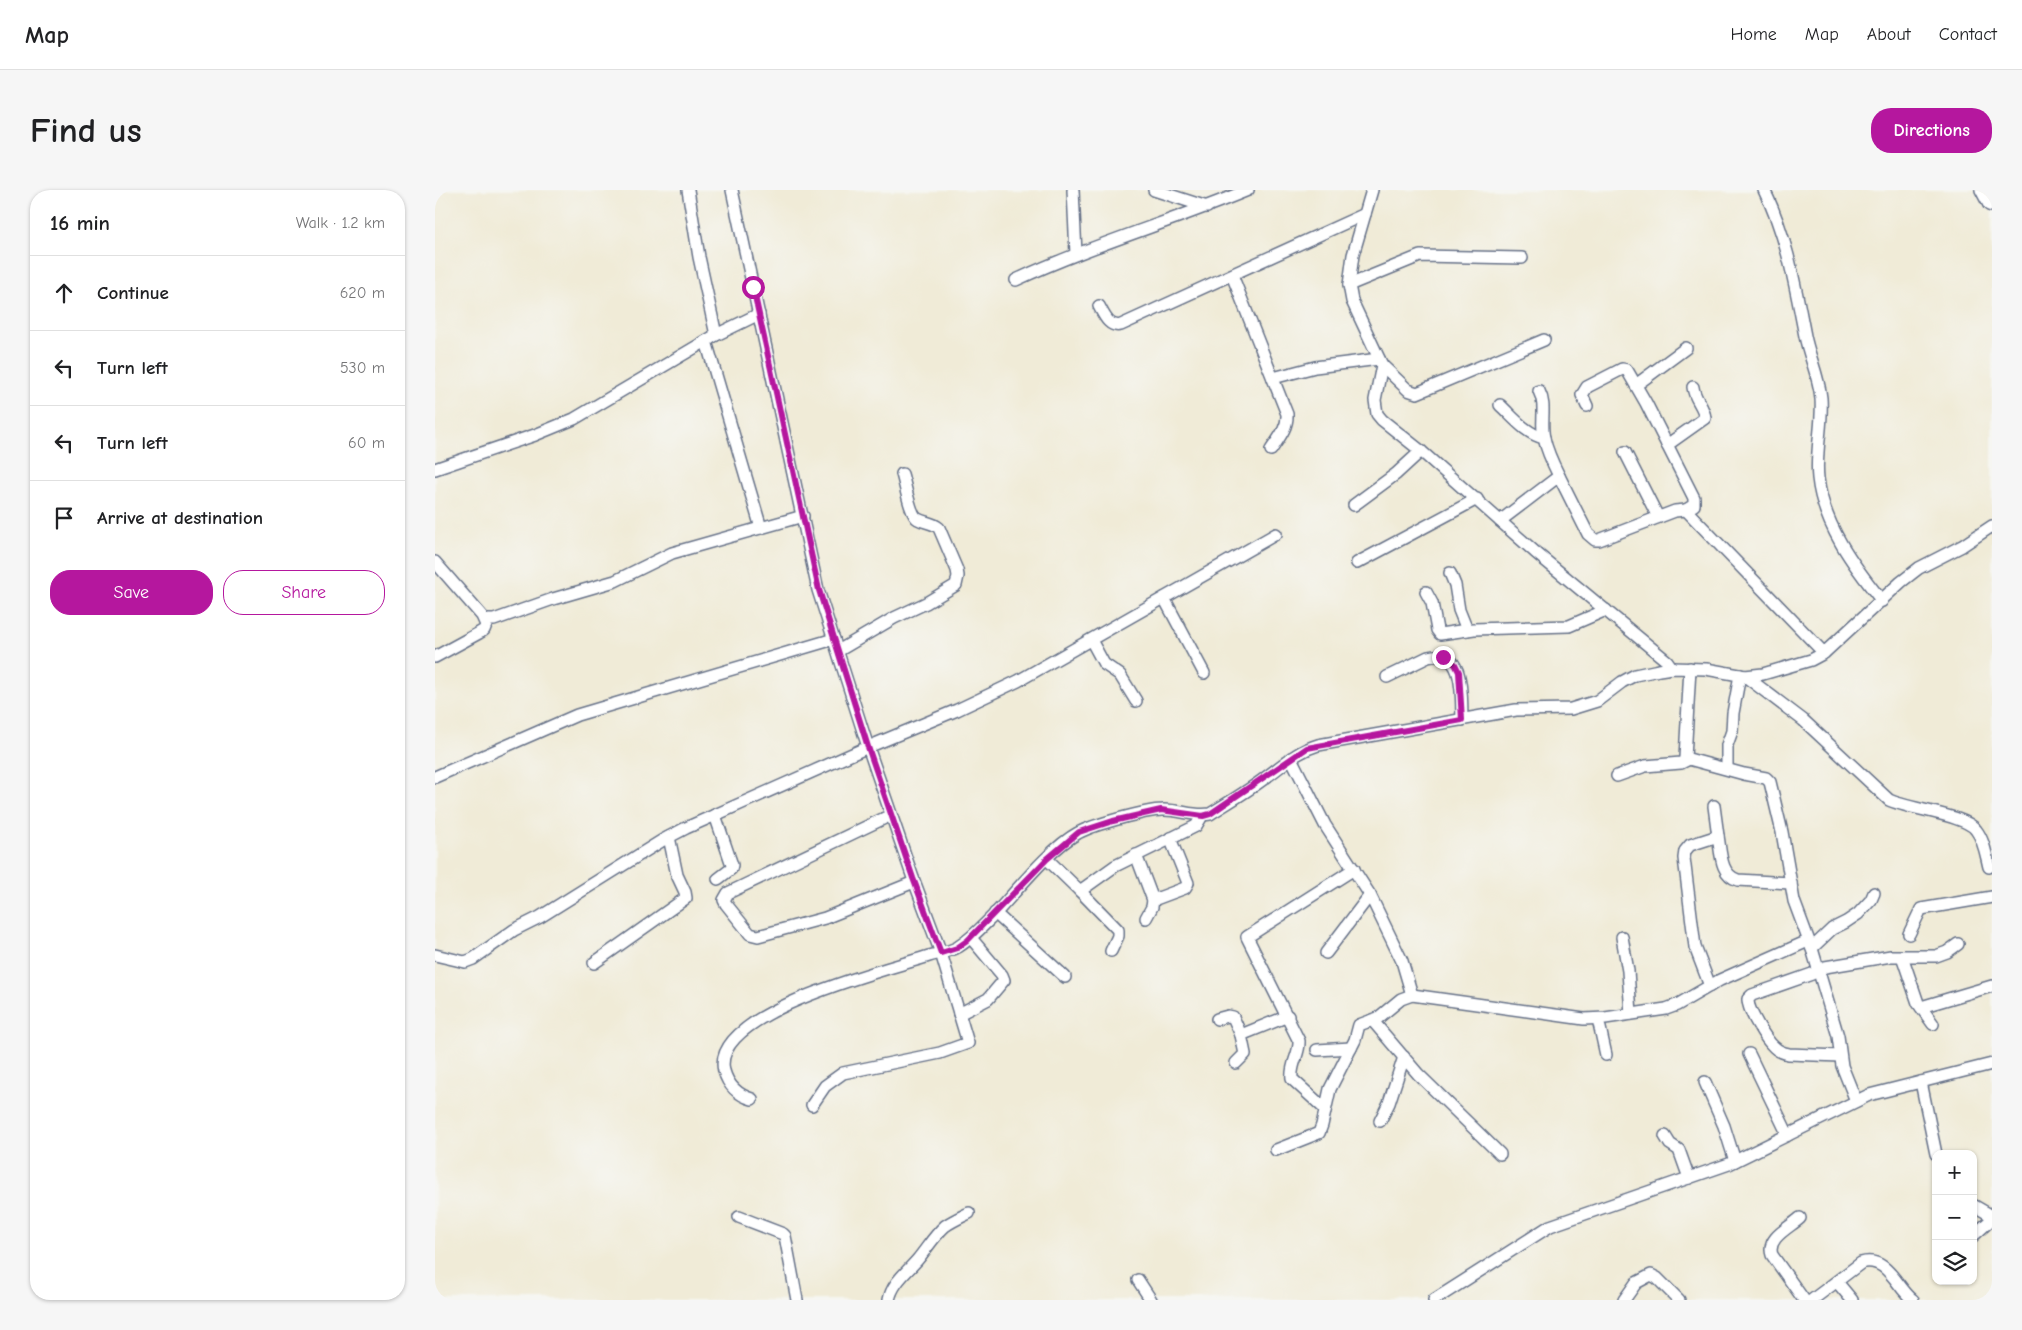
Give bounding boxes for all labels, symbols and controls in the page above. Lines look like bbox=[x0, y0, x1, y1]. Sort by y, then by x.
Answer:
text: Map bbox=[25, 21, 69, 49]
text: Home bbox=[1730, 24, 1777, 45]
text: Map bbox=[1805, 24, 1839, 45]
text: About bbox=[1867, 24, 1911, 45]
text: Contact bbox=[1939, 24, 1997, 45]
button: Directions bbox=[1871, 108, 1992, 153]
text: Find us bbox=[30, 110, 142, 151]
text: 16 min bbox=[50, 211, 110, 235]
text: Walk · 1.2 km bbox=[296, 214, 385, 232]
route start bbox=[742, 276, 765, 299]
icon: ahead bbox=[50, 279, 78, 307]
text: Continue bbox=[97, 282, 169, 304]
text: 620 m bbox=[340, 284, 385, 302]
icon: left bbox=[50, 354, 78, 382]
text: Turn left bbox=[97, 357, 168, 379]
text: 530 m bbox=[340, 359, 385, 377]
icon: left bbox=[50, 429, 78, 457]
text: Turn left bbox=[97, 432, 168, 454]
text: 60 m bbox=[348, 434, 385, 452]
icon: arrive bbox=[50, 504, 78, 532]
text: Arrive at destination bbox=[97, 507, 263, 529]
button: Save bbox=[50, 570, 213, 615]
button: Share bbox=[223, 570, 385, 615]
route end bbox=[1432, 646, 1455, 669]
map controls bbox=[1932, 1150, 1977, 1285]
button: + bbox=[1932, 1150, 1977, 1195]
button: − bbox=[1932, 1195, 1977, 1240]
button: layers bbox=[1932, 1240, 1977, 1285]

